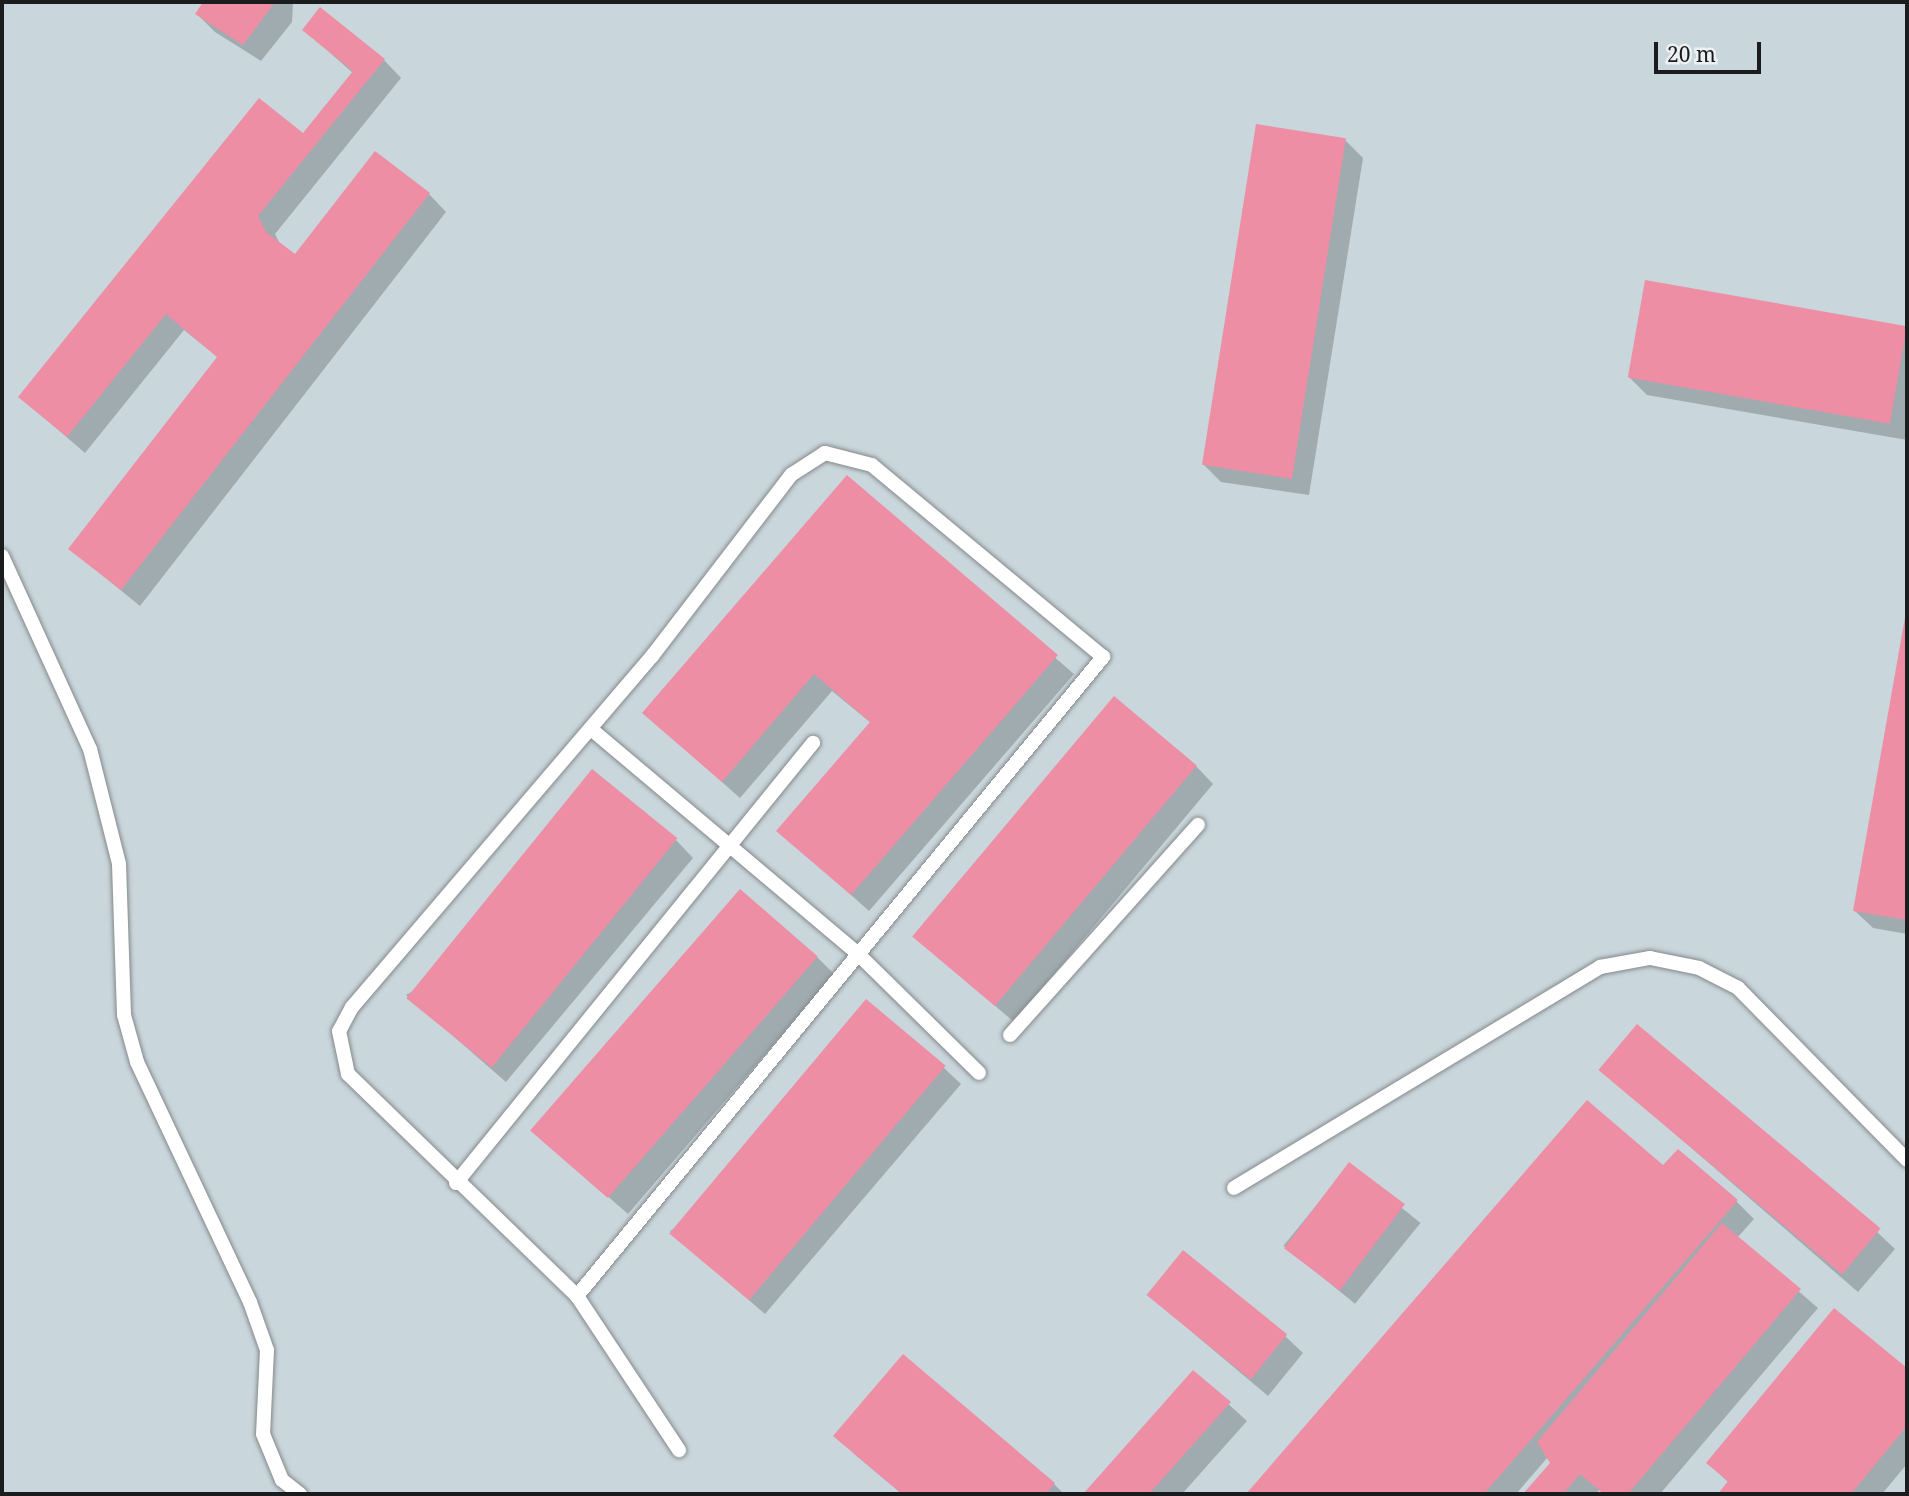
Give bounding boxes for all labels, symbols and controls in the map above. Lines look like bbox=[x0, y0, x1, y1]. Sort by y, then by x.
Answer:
scale bar bbox=[1657, 28, 1764, 72]
text: 20 m bbox=[1667, 40, 1716, 68]

